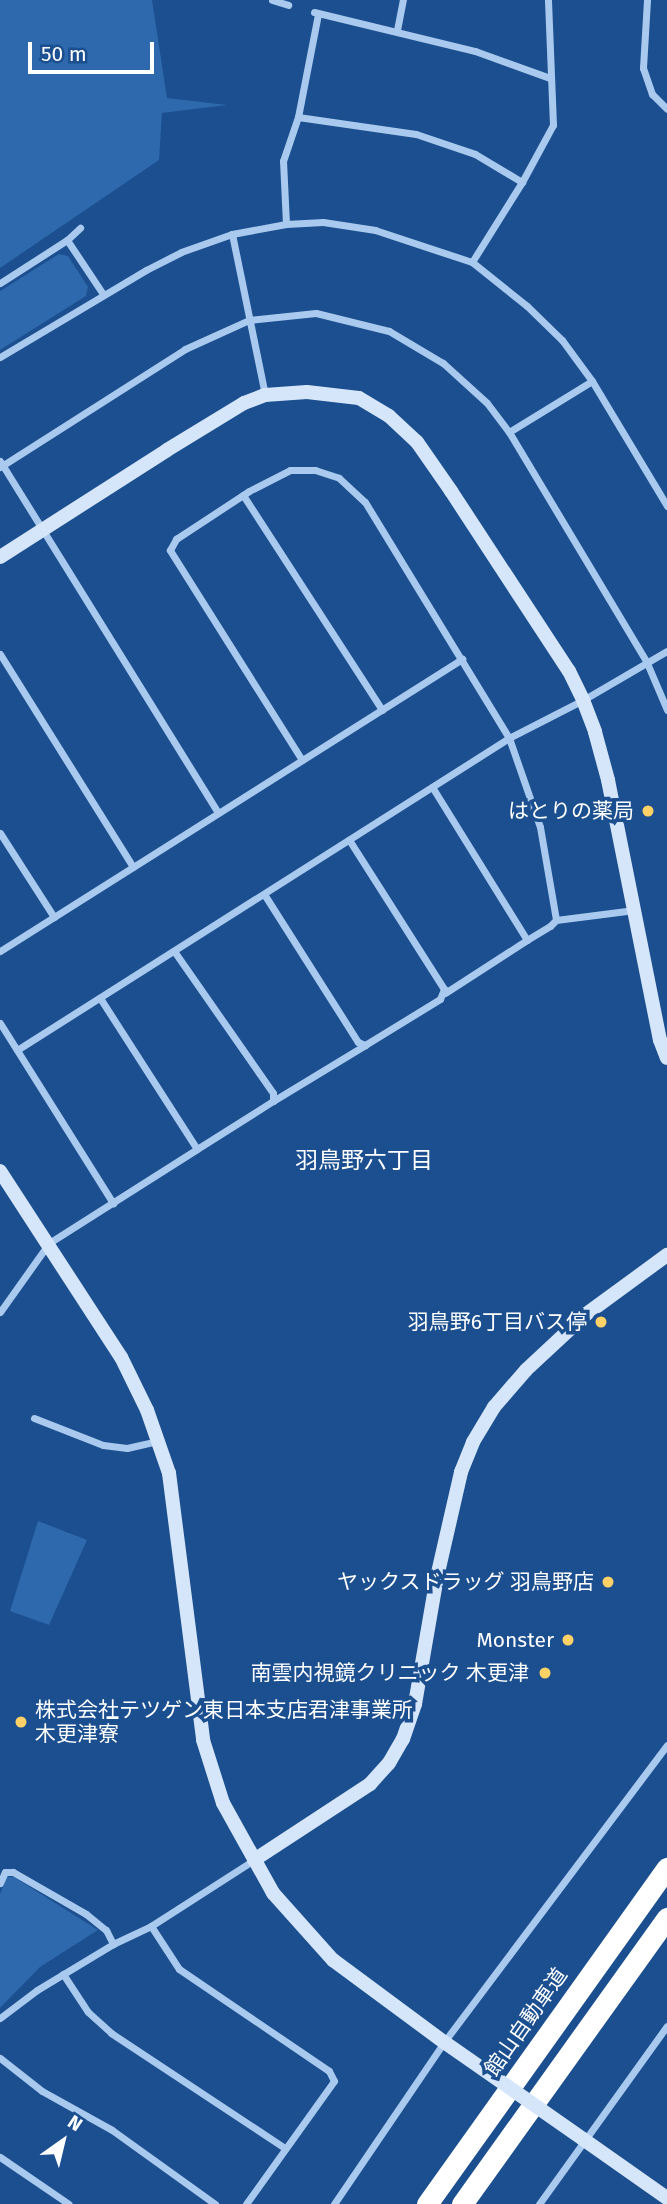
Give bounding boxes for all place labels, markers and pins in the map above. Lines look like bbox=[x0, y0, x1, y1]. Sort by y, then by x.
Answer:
place label: はとりの薬局 bbox=[508, 798, 634, 824]
marker: はとりの薬局 bbox=[640, 803, 656, 819]
place label: 羽鳥野6丁目バス停 bbox=[408, 1309, 587, 1335]
marker: 羽鳥野6丁目バス停 bbox=[593, 1314, 609, 1330]
place label: ヤックスドラッグ 羽鳥野店 bbox=[336, 1569, 594, 1595]
marker: ヤックスドラッグ 羽鳥野店 bbox=[600, 1574, 616, 1590]
place label: Monster bbox=[476, 1627, 554, 1653]
marker: Monster bbox=[560, 1632, 576, 1648]
place label: 南雲内視鏡クリニック 木更津 bbox=[250, 1660, 529, 1686]
marker: 南雲内視鏡クリニック 木更津 bbox=[535, 1663, 555, 1683]
place label: 株式会社テツゲン東日本支店君津事業所 木更津寮 bbox=[35, 1697, 413, 1747]
marker: 株式会社テツゲン東日本支店君津事業所 木更津寮 bbox=[13, 1714, 29, 1730]

